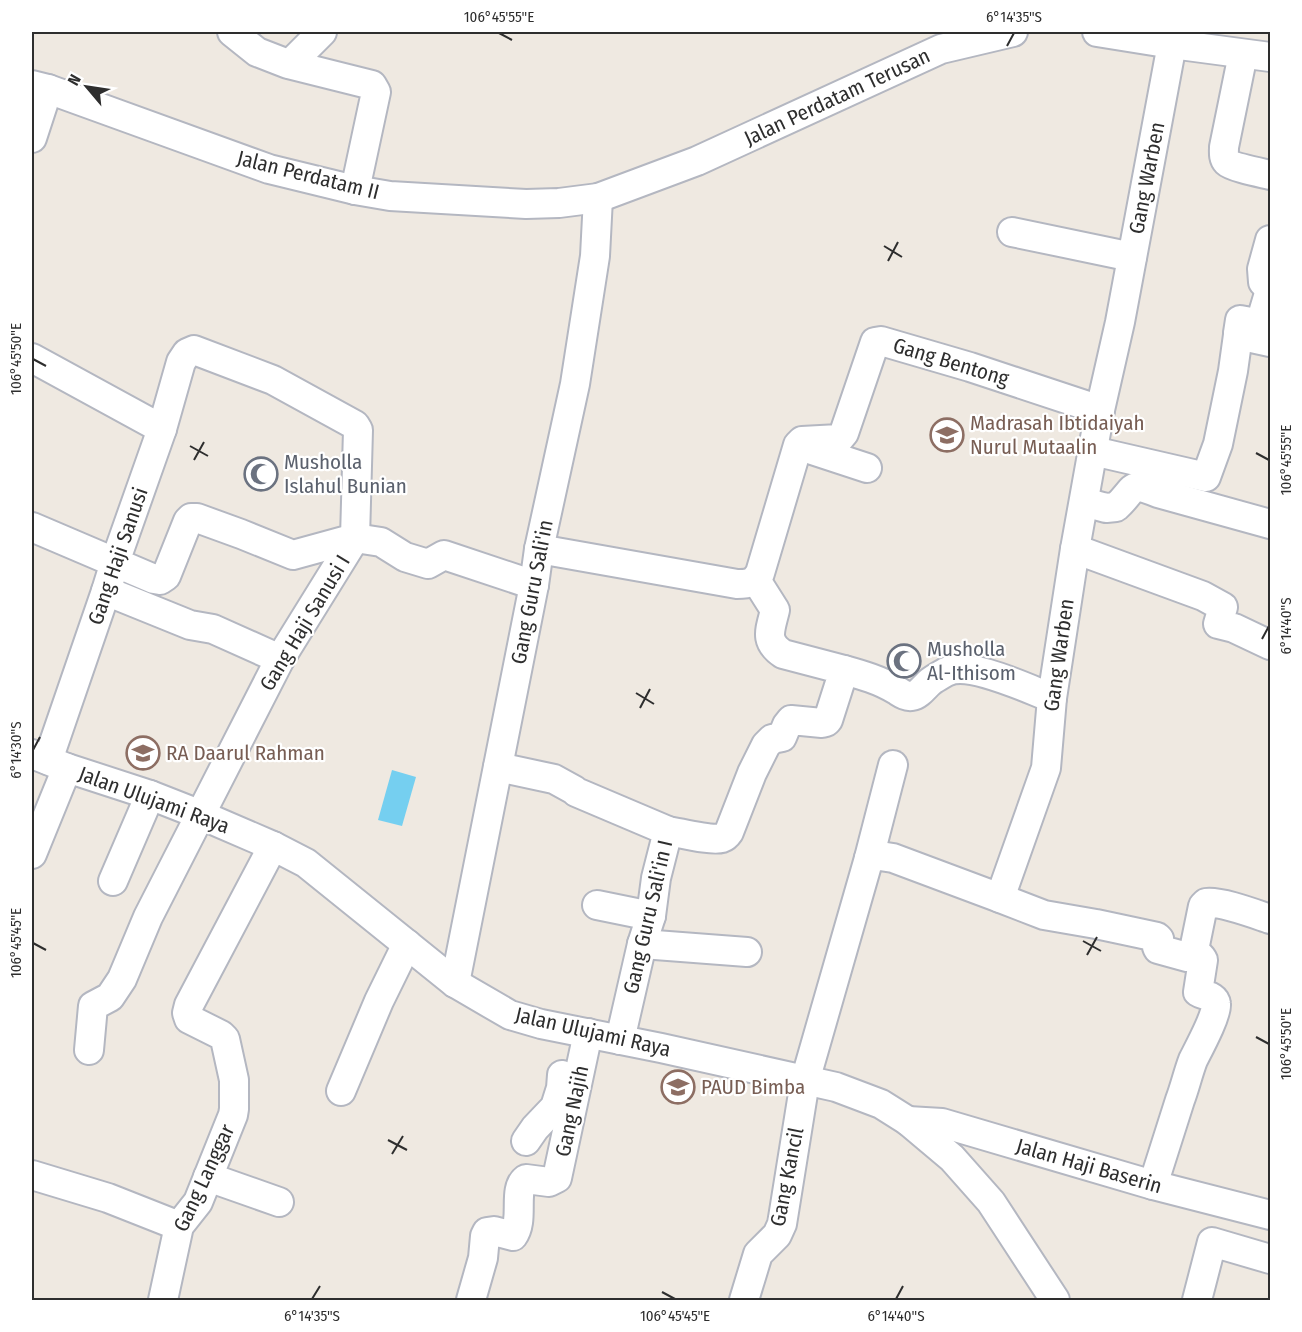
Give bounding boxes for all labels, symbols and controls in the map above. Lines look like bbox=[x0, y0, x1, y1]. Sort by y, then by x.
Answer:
text: 106°45'55"E bbox=[464, 8, 534, 26]
text: 6°14'35"S bbox=[986, 8, 1042, 26]
street label: Jalan Perdatam Terusan bbox=[740, 43, 934, 151]
north arrow bbox=[57, 57, 117, 117]
text: N bbox=[64, 71, 85, 89]
street label: Gang Warben bbox=[1123, 120, 1171, 236]
street label: Jalan Perdatam II bbox=[234, 145, 382, 205]
text: 106°45'50"E bbox=[7, 323, 25, 395]
street label: Gang Bentong bbox=[890, 332, 1012, 392]
place label: Madrasah Ibtidaiyah Nurul Mutaalin bbox=[970, 410, 1145, 460]
school or university icon: Madrasah Ibtidaiyah Nurul Mutaalin bbox=[929, 417, 965, 453]
text: 106°45'55"E bbox=[1277, 425, 1295, 495]
place label: Musholla Islahul Bunian bbox=[284, 449, 407, 499]
mosque icon: Musholla Islahul Bunian bbox=[243, 456, 279, 492]
street label: Gang Haji Sanusi bbox=[82, 484, 154, 628]
street label: Gang Guru Sali'in bbox=[505, 518, 559, 666]
street label: Gang Haji Sanusi I bbox=[254, 550, 356, 696]
street label: Gang Warben bbox=[1038, 597, 1080, 713]
text: 6°14'40"S bbox=[1277, 597, 1295, 655]
place label: Musholla Al-Ithisom bbox=[927, 636, 1016, 686]
mosque icon: Musholla Al-Ithisom bbox=[886, 643, 922, 679]
text: 6°14'30"S bbox=[7, 721, 25, 779]
school or university icon: RA Daarul Rahman bbox=[125, 735, 161, 771]
place label: RA Daarul Rahman bbox=[166, 740, 325, 766]
street label: Jalan Ulujami Raya bbox=[75, 761, 233, 839]
street label: Gang Guru Sali'in I bbox=[618, 838, 678, 996]
text: 106°45'45"E bbox=[7, 908, 25, 978]
street label: Jalan Ulujami Raya bbox=[513, 1001, 673, 1063]
text: 106°45'50"E bbox=[1277, 1008, 1295, 1080]
street label: Gang Najih bbox=[550, 1063, 594, 1159]
school or university icon: PAUD Bimba bbox=[660, 1069, 696, 1105]
place label: PAUD Bimba bbox=[701, 1074, 805, 1100]
street label: Gang Langgar bbox=[168, 1119, 241, 1236]
street label: Gang Kancil bbox=[765, 1125, 809, 1229]
street label: Jalan Haji Baserin bbox=[1013, 1133, 1165, 1199]
text: 6°14'35"S bbox=[284, 1307, 340, 1325]
text: 106°45'45"E bbox=[640, 1307, 710, 1325]
text: 6°14'40"S bbox=[867, 1307, 925, 1325]

